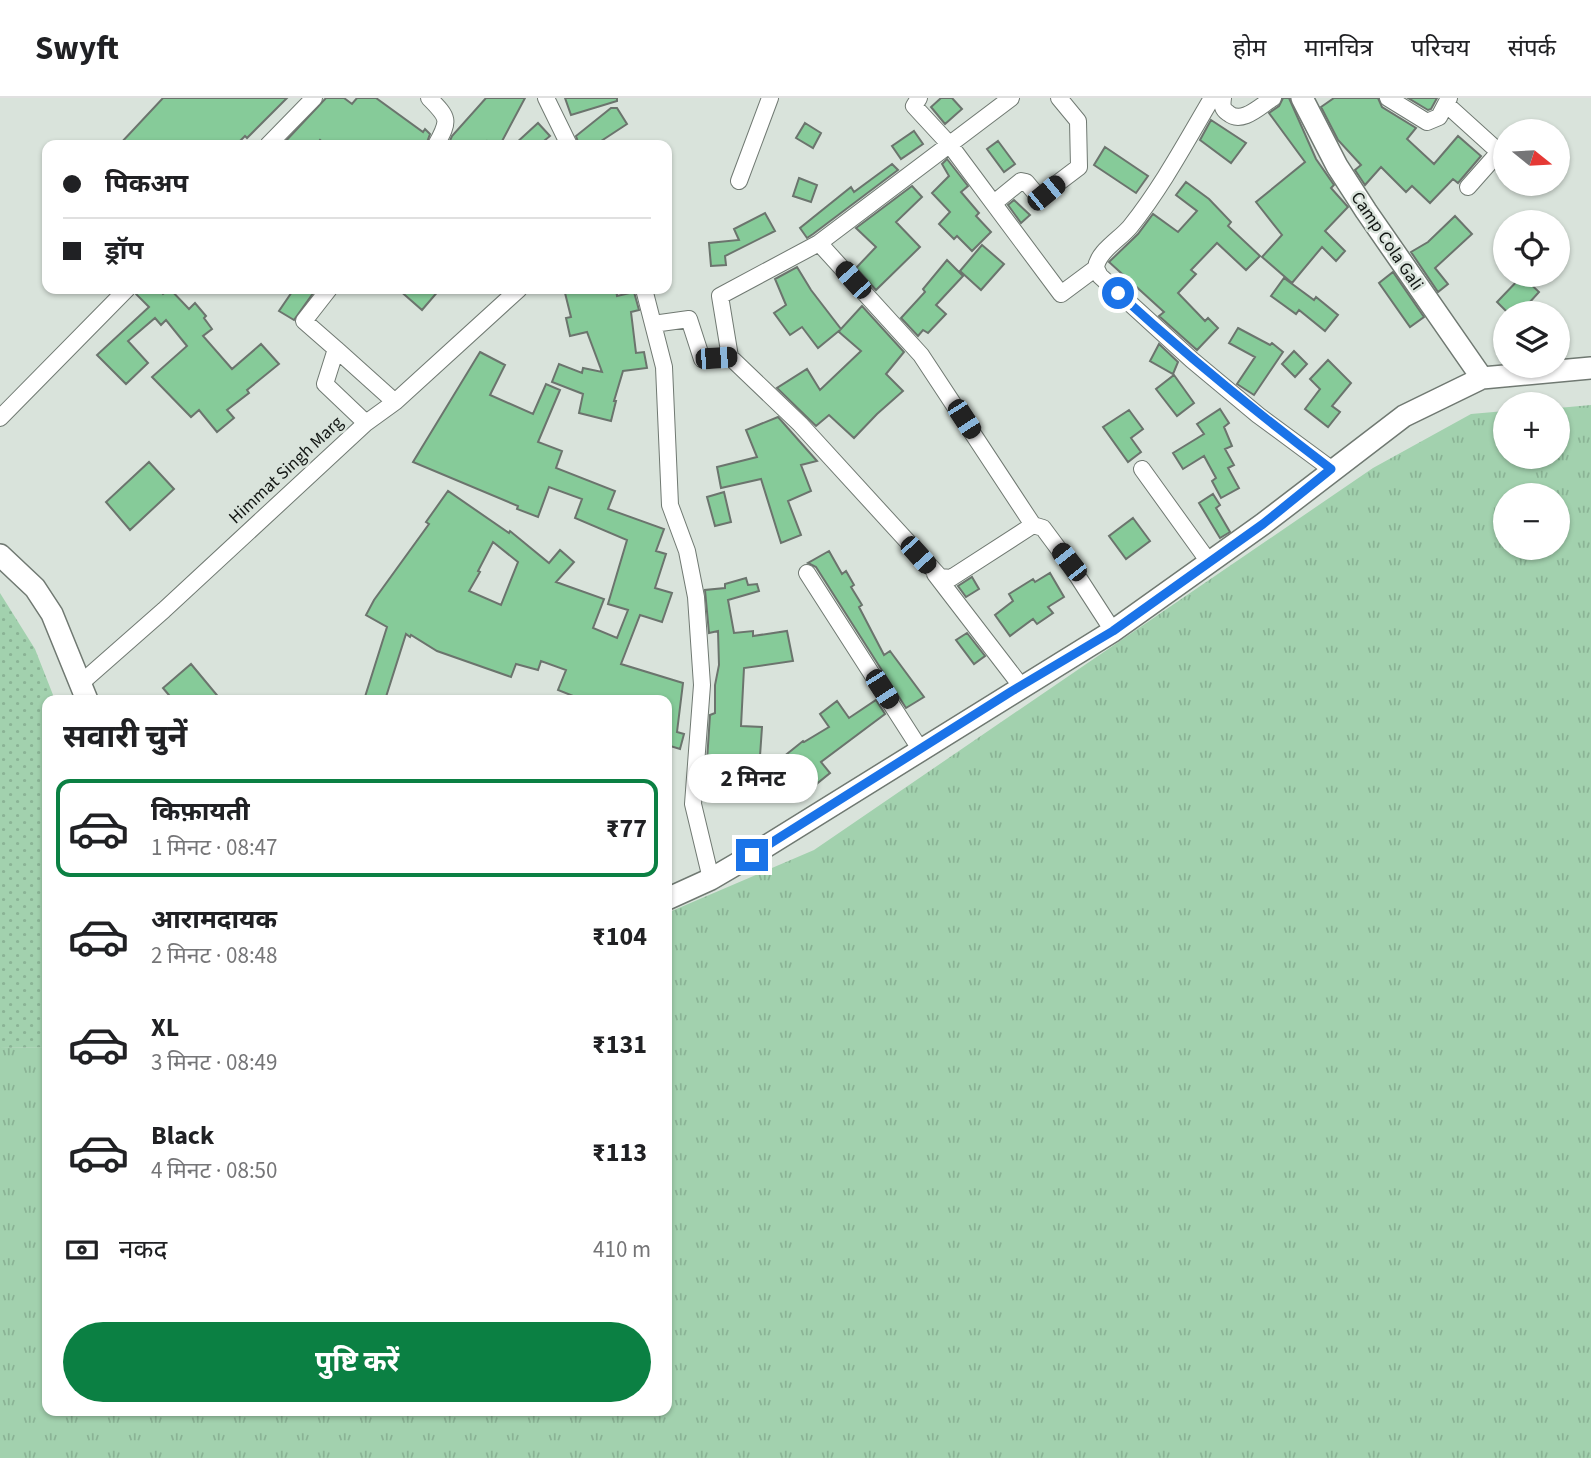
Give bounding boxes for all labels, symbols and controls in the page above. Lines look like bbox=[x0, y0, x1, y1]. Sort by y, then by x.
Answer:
text: Swyft bbox=[35, 25, 119, 72]
text: होम bbox=[1233, 31, 1266, 66]
text: मानचित्र bbox=[1304, 31, 1373, 66]
text: परिचय bbox=[1411, 31, 1470, 66]
text: संपर्क bbox=[1508, 31, 1556, 66]
north arrow bbox=[1493, 119, 1570, 196]
map controls bbox=[1493, 119, 1570, 560]
text: पिकअप bbox=[105, 165, 188, 202]
car bbox=[1024, 172, 1069, 214]
street label: Camp Cola Gali bbox=[1345, 187, 1429, 295]
button: locate bbox=[1493, 210, 1570, 287]
text: ड्रॉप bbox=[105, 232, 143, 269]
car bbox=[832, 257, 875, 303]
route start bbox=[1102, 277, 1134, 309]
button: layers bbox=[1493, 301, 1570, 378]
car bbox=[695, 346, 738, 370]
button: + bbox=[1493, 392, 1570, 469]
car bbox=[944, 396, 985, 442]
street label: Himmat Singh Marg bbox=[223, 410, 349, 530]
button: − bbox=[1493, 483, 1570, 560]
car bbox=[897, 532, 940, 578]
car bbox=[1048, 539, 1091, 585]
car bbox=[862, 666, 903, 712]
text: सवारी चुनें bbox=[63, 714, 187, 760]
callout: 2 मिनट bbox=[687, 754, 817, 802]
text: 2 मिनट bbox=[720, 762, 786, 795]
text: किफ़ायती bbox=[151, 793, 250, 830]
icon: car bbox=[67, 797, 130, 860]
text: ₹77 bbox=[606, 810, 647, 847]
text: 1 मिनट · 08:47 bbox=[151, 831, 277, 864]
route end bbox=[736, 839, 768, 871]
text: आरामदायक bbox=[151, 901, 277, 938]
icon: car bbox=[67, 905, 130, 968]
text: ₹104 bbox=[592, 918, 647, 955]
text: 2 मिनट · 08:48 bbox=[151, 939, 277, 972]
text: XL bbox=[151, 1009, 179, 1046]
icon: car bbox=[67, 1013, 130, 1076]
text: ₹131 bbox=[592, 1026, 647, 1063]
text: 3 मिनट · 08:49 bbox=[151, 1046, 277, 1079]
text: Black bbox=[151, 1117, 214, 1154]
icon: car bbox=[67, 1121, 130, 1184]
text: ₹113 bbox=[592, 1134, 647, 1171]
text: 4 मिनट · 08:50 bbox=[151, 1154, 277, 1187]
icon: cash bbox=[63, 1231, 101, 1269]
text: नकद bbox=[119, 1231, 167, 1268]
text: 410 m bbox=[593, 1233, 651, 1266]
button: पुष्टि करें bbox=[63, 1322, 651, 1402]

